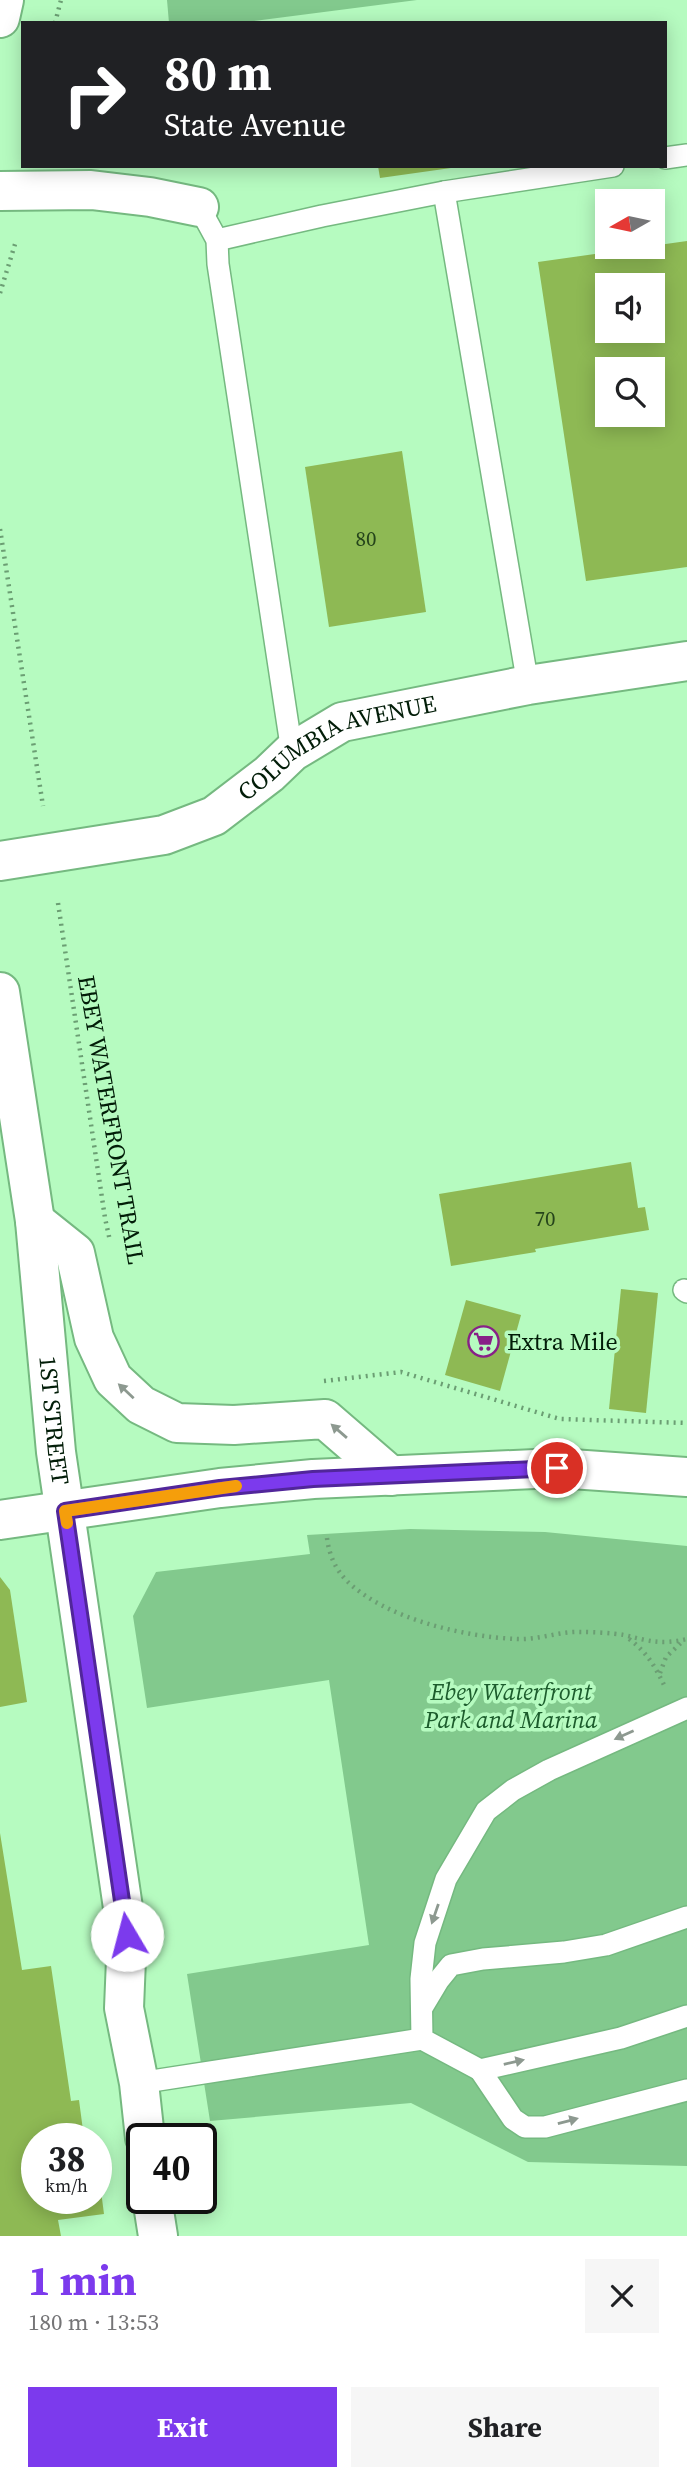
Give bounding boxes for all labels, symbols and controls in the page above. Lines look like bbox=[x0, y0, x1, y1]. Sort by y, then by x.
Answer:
text: 80 m bbox=[164, 39, 272, 106]
icon: right bbox=[49, 49, 140, 140]
text: State Avenue bbox=[164, 103, 346, 147]
north arrow bbox=[595, 189, 665, 259]
map controls bbox=[595, 189, 665, 427]
button: sound bbox=[595, 273, 665, 343]
button: search bbox=[595, 357, 665, 427]
house number: 80 bbox=[356, 524, 377, 553]
street label: COLUMBIA AVENUE bbox=[231, 687, 439, 808]
street label: EBEY WATERFRONT TRAIL bbox=[70, 973, 153, 1267]
house number: 70 bbox=[535, 1204, 556, 1233]
supermarket icon: Extra Mile bbox=[467, 1325, 501, 1359]
place label: Extra Mile bbox=[507, 1325, 618, 1358]
street label: 1ST STREET bbox=[31, 1355, 78, 1488]
one-way arrow bbox=[117, 1383, 135, 1399]
one-way arrow bbox=[330, 1423, 348, 1439]
pin bbox=[527, 1438, 587, 1498]
icon: arrive bbox=[538, 1449, 576, 1487]
park label: Ebey Waterfront Park and Marina bbox=[423, 1675, 598, 1736]
one-way arrow bbox=[614, 1730, 635, 1741]
position arrow bbox=[90, 1898, 164, 1972]
one-way arrow bbox=[429, 1903, 440, 1924]
one-way arrow bbox=[503, 2057, 525, 2068]
one-way arrow bbox=[557, 2115, 579, 2126]
speed limit sign: 40 bbox=[126, 2123, 217, 2214]
text: 38 bbox=[48, 2135, 85, 2183]
text: km/h bbox=[45, 2173, 88, 2198]
text: 1 min bbox=[28, 2251, 137, 2309]
button: close bbox=[585, 2259, 659, 2333]
text: 180 m · 13:53 bbox=[28, 2306, 159, 2338]
button: Exit bbox=[28, 2387, 337, 2467]
button: Share bbox=[351, 2387, 659, 2467]

